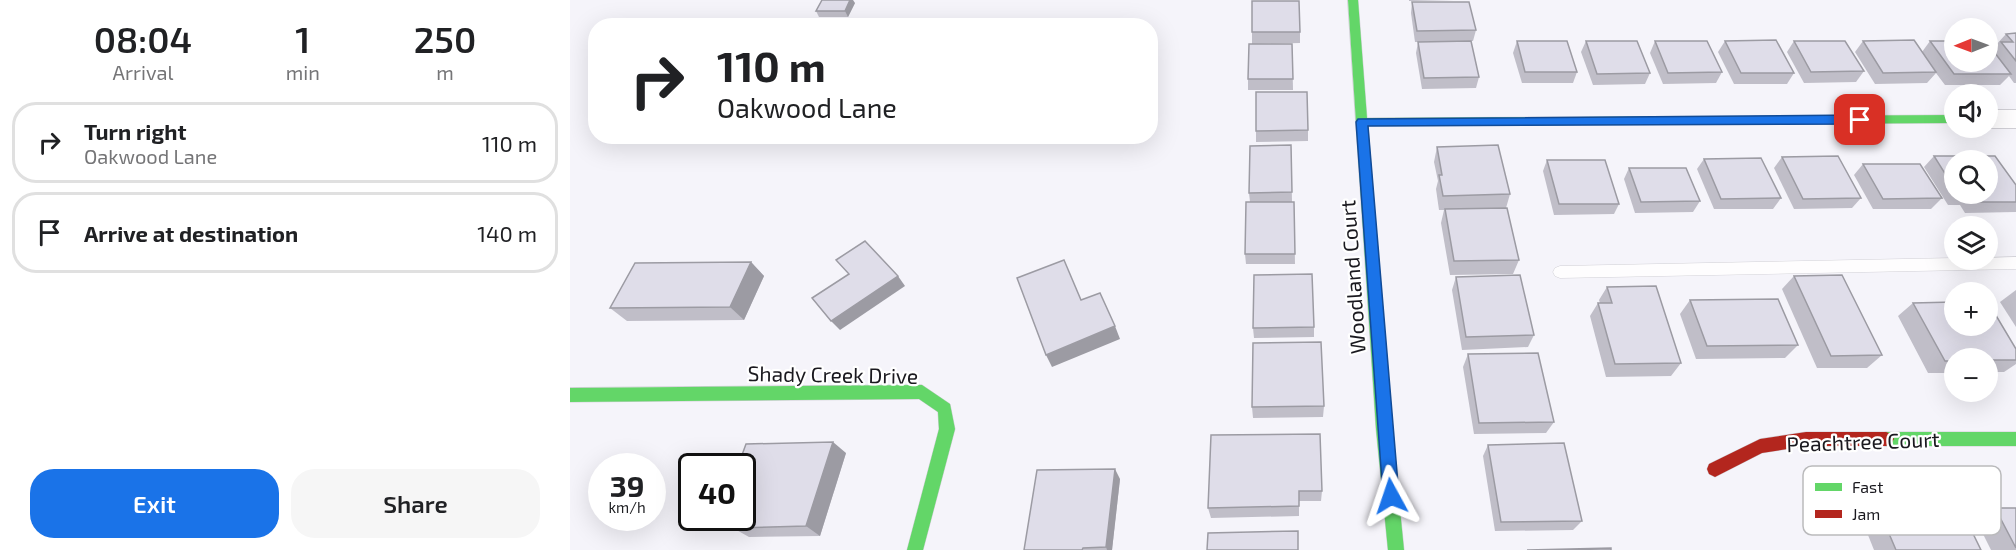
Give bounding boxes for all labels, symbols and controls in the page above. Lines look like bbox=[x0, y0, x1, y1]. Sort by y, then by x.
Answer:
text: 08:04 bbox=[94, 17, 192, 60]
text: 1 bbox=[295, 17, 310, 60]
text: 250 bbox=[414, 17, 476, 60]
north arrow bbox=[1944, 18, 1998, 72]
map controls bbox=[1944, 18, 1998, 402]
text: 110 m bbox=[717, 40, 826, 90]
icon: right bbox=[618, 42, 696, 120]
text: Arrival bbox=[112, 60, 173, 84]
text: min bbox=[286, 60, 320, 84]
text: m bbox=[436, 60, 454, 84]
button: sound bbox=[1944, 84, 1998, 138]
text: Oakwood Lane bbox=[717, 91, 897, 123]
pin bbox=[1834, 94, 1885, 145]
icon: arrive bbox=[1843, 103, 1876, 136]
text: Turn right bbox=[84, 118, 186, 144]
icon: right bbox=[33, 126, 66, 159]
text: 110 m bbox=[482, 130, 537, 156]
text: Oakwood Lane bbox=[84, 144, 217, 168]
button: search bbox=[1944, 150, 1998, 204]
street label: Woodland Court bbox=[1334, 199, 1370, 355]
icon: arrive bbox=[33, 216, 66, 249]
button: layers bbox=[1944, 216, 1998, 270]
text: Arrive at destination bbox=[84, 220, 298, 246]
text: 140 m bbox=[477, 220, 537, 246]
button: + bbox=[1944, 282, 1998, 336]
button: − bbox=[1944, 348, 1998, 402]
street label: Shady Creek Drive bbox=[748, 360, 918, 388]
street label: Peachtree Court bbox=[1786, 426, 1940, 456]
speed limit sign: 40 bbox=[678, 453, 756, 531]
position arrow bbox=[1359, 464, 1423, 528]
legend bbox=[1803, 466, 2001, 535]
text: 39 bbox=[610, 467, 644, 503]
button: Exit bbox=[30, 469, 279, 538]
button: Share bbox=[291, 469, 540, 538]
text: Fast bbox=[1852, 477, 1883, 496]
text: km/h bbox=[608, 498, 646, 516]
text: Jam bbox=[1852, 504, 1880, 523]

